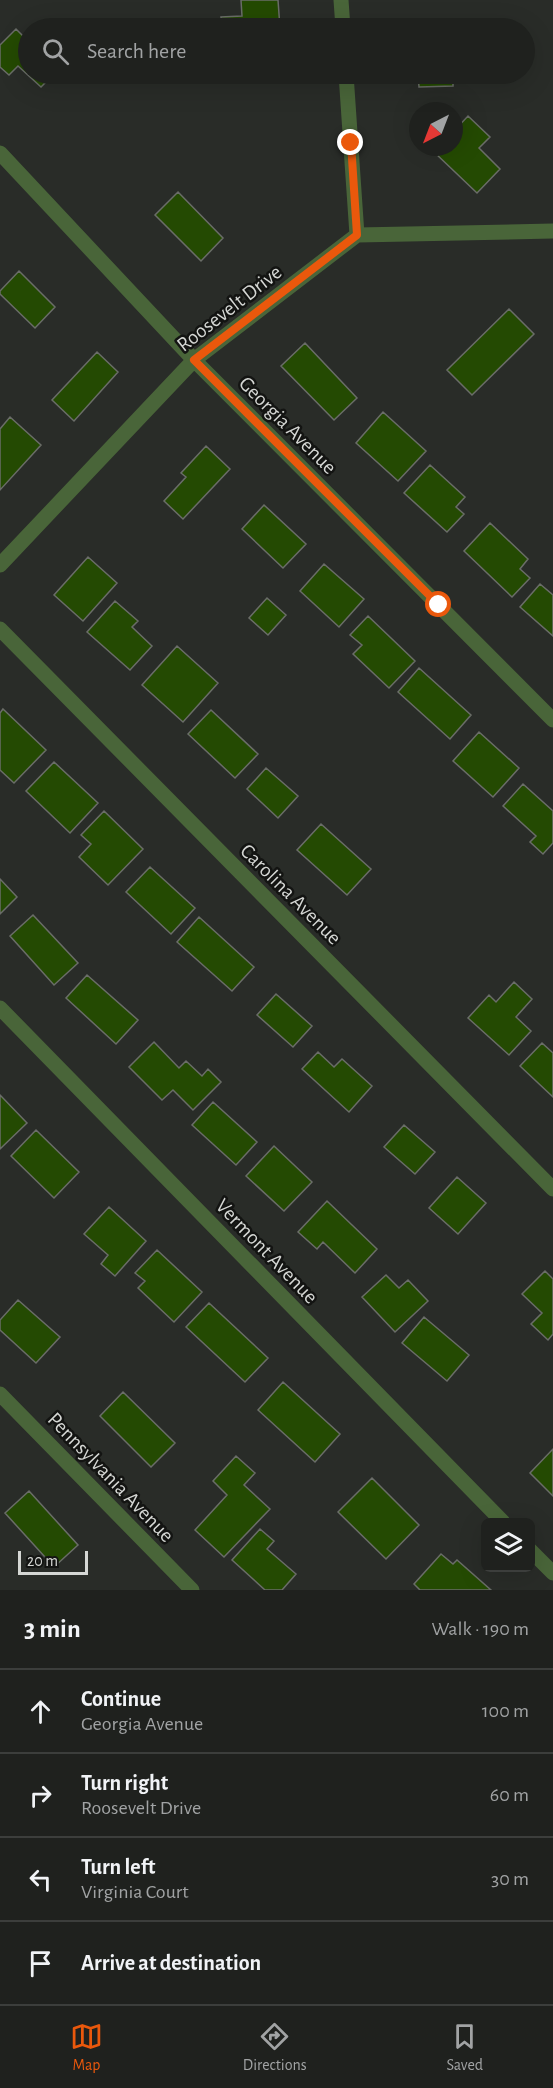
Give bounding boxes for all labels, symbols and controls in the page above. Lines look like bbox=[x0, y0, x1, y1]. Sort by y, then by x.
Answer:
search box bbox=[18, 18, 535, 84]
icon: search bbox=[39, 35, 72, 68]
text: Search here bbox=[87, 40, 186, 62]
north arrow bbox=[409, 102, 463, 156]
route end bbox=[337, 129, 363, 155]
street label: Roosevelt Drive bbox=[173, 261, 286, 356]
street label: Georgia Avenue bbox=[235, 373, 340, 478]
route start bbox=[425, 591, 451, 617]
street label: Carolina Avenue bbox=[236, 840, 345, 949]
street label: Vermont Avenue bbox=[212, 1195, 322, 1308]
street label: Pennsylvania Avenue bbox=[44, 1408, 178, 1546]
map controls bbox=[481, 1518, 535, 1572]
button: layers bbox=[481, 1518, 535, 1572]
scale bar bbox=[18, 1548, 88, 1576]
text: 20 m bbox=[27, 1553, 58, 1569]
text: 3 min bbox=[24, 1616, 81, 1642]
text: Walk · 190 m bbox=[432, 1619, 529, 1639]
text: Continue bbox=[81, 1688, 161, 1710]
icon: ahead bbox=[24, 1695, 57, 1728]
text: 100 m bbox=[482, 1701, 529, 1721]
text: Georgia Avenue bbox=[81, 1714, 203, 1734]
text: Turn right bbox=[81, 1772, 168, 1794]
icon: right bbox=[24, 1779, 57, 1812]
text: 60 m bbox=[490, 1785, 529, 1805]
text: Roosevelt Drive bbox=[81, 1798, 201, 1818]
text: Turn left bbox=[81, 1856, 155, 1878]
icon: left bbox=[24, 1863, 57, 1896]
text: 30 m bbox=[491, 1869, 529, 1889]
text: Virginia Court bbox=[81, 1882, 189, 1902]
icon: arrive bbox=[24, 1947, 57, 1980]
text: Arrive at destination bbox=[81, 1952, 261, 1974]
tab: Map bbox=[70, 2020, 103, 2075]
tab: Directions bbox=[243, 2020, 307, 2075]
tab: Saved bbox=[446, 2020, 483, 2075]

